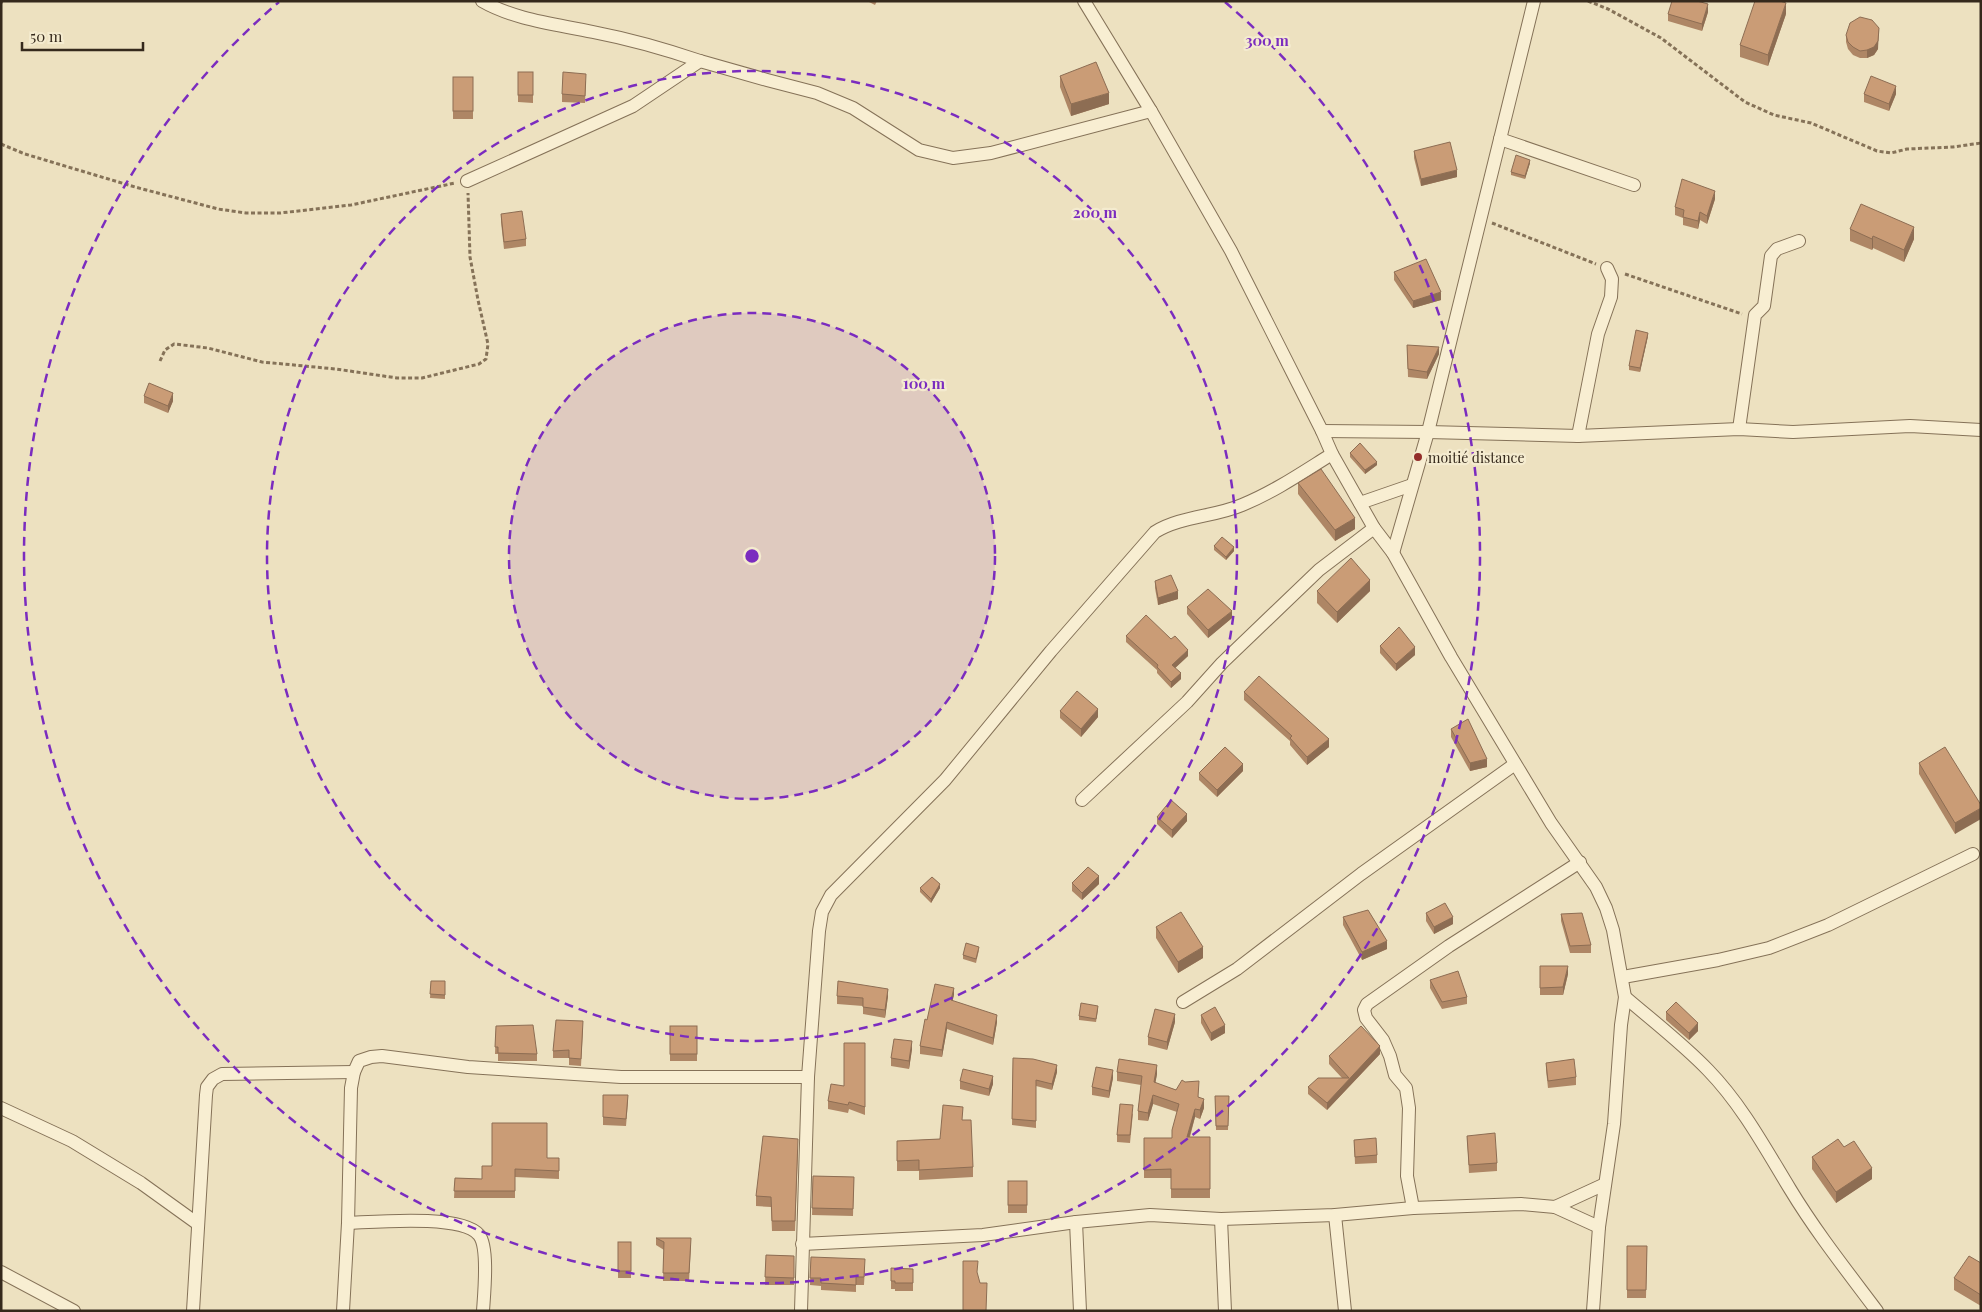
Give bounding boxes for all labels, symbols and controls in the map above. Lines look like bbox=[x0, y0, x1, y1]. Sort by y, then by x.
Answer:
scale bar bbox=[22, 20, 144, 52]
text: 50 m bbox=[30, 26, 63, 46]
text: 300 m bbox=[1245, 30, 1289, 50]
text: 200 m bbox=[1073, 202, 1118, 222]
text: 100 m bbox=[903, 373, 946, 393]
place label: moitié distance bbox=[1428, 448, 1525, 467]
marker: moitié distance bbox=[1412, 451, 1424, 463]
centre of rings bbox=[743, 547, 761, 565]

